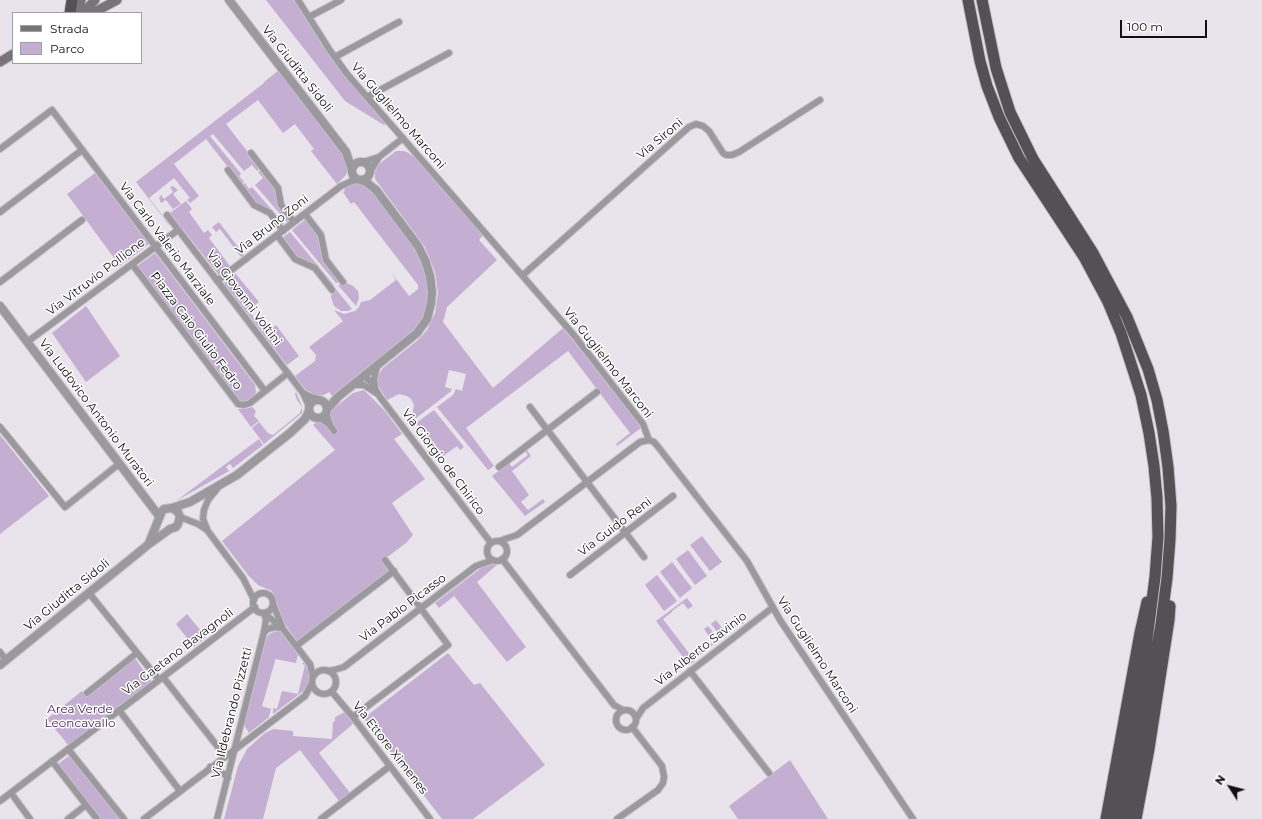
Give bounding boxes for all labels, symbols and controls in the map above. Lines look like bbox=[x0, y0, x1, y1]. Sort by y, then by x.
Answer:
legend bbox=[12, 12, 142, 64]
scale bar bbox=[1122, 12, 1209, 38]
text: 100 m bbox=[1127, 19, 1163, 34]
text: Strada bbox=[50, 21, 89, 36]
street label: Via Giuditta Sidoli bbox=[259, 23, 335, 115]
text: Parco bbox=[50, 41, 84, 56]
street label: Via Guglielmo Marconi bbox=[348, 60, 448, 172]
street label: Via Sironi bbox=[634, 116, 686, 162]
street label: Via Carlo Valerio Marziale bbox=[116, 180, 218, 308]
street label: Via Bruno Zoni bbox=[233, 192, 311, 258]
street label: Via Vitruvio Pollione bbox=[44, 235, 148, 319]
street label: Via Giovanni Voltini bbox=[204, 248, 284, 348]
street label: Piazza Caio Giulio Fedro bbox=[147, 269, 245, 393]
street label: Via Guglielmo Marconi bbox=[560, 305, 656, 421]
street label: Via Ludovico Antonio Muratori bbox=[36, 336, 156, 490]
street label: Via Giorgio de Chirico bbox=[398, 406, 488, 518]
street label: Via Guido Reni bbox=[575, 495, 655, 559]
street label: Via Giuditta Sidoli bbox=[21, 556, 113, 634]
street label: Via Pablo Picasso bbox=[357, 571, 449, 645]
street label: Via Guglielmo Marconi bbox=[774, 594, 860, 716]
street label: Via Gaetano Bavagnoli bbox=[120, 606, 236, 698]
street label: Via Alberto Savinio bbox=[652, 609, 750, 689]
street label: Via Ildebrando Pizzetti bbox=[209, 646, 255, 780]
street label: Via Ettore Ximenes bbox=[349, 699, 431, 797]
park label: Area Verde Leoncavallo bbox=[45, 702, 115, 730]
north arrow bbox=[1210, 767, 1250, 807]
text: N bbox=[1212, 772, 1229, 788]

